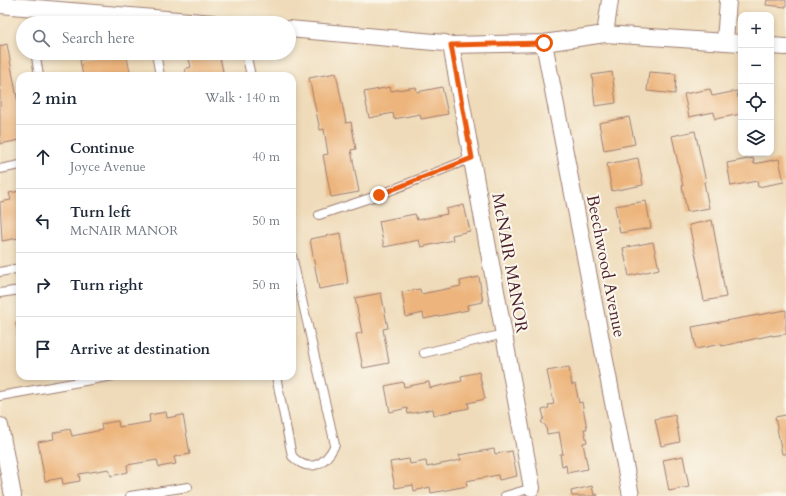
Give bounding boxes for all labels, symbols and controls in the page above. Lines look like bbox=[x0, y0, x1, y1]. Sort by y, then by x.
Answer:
map controls bbox=[738, 12, 774, 156]
button: + bbox=[738, 12, 774, 48]
search box bbox=[16, 16, 296, 60]
icon: search bbox=[30, 27, 52, 49]
text: Search here bbox=[62, 28, 135, 48]
route start bbox=[535, 34, 553, 52]
button: − bbox=[738, 48, 774, 84]
button: locate bbox=[738, 84, 774, 120]
text: 2 min bbox=[32, 87, 77, 110]
text: Walk · 140 m bbox=[205, 89, 280, 107]
button: layers bbox=[738, 120, 774, 156]
text: Continue bbox=[70, 138, 135, 158]
icon: ahead bbox=[32, 146, 54, 168]
text: 40 m bbox=[252, 148, 280, 166]
text: Joyce Avenue bbox=[70, 158, 146, 176]
route end bbox=[370, 186, 388, 204]
street label: McNAIR MANOR bbox=[486, 191, 534, 335]
street label: Beechwood Avenue bbox=[581, 193, 631, 339]
text: Turn left bbox=[70, 202, 131, 222]
icon: left bbox=[32, 210, 54, 232]
text: 50 m bbox=[252, 212, 280, 230]
text: McNAIR MANOR bbox=[70, 222, 178, 240]
icon: right bbox=[32, 274, 54, 296]
text: Turn right bbox=[70, 275, 143, 295]
text: 50 m bbox=[252, 276, 280, 294]
icon: arrive bbox=[32, 338, 54, 360]
text: Arrive at destination bbox=[70, 339, 210, 359]

